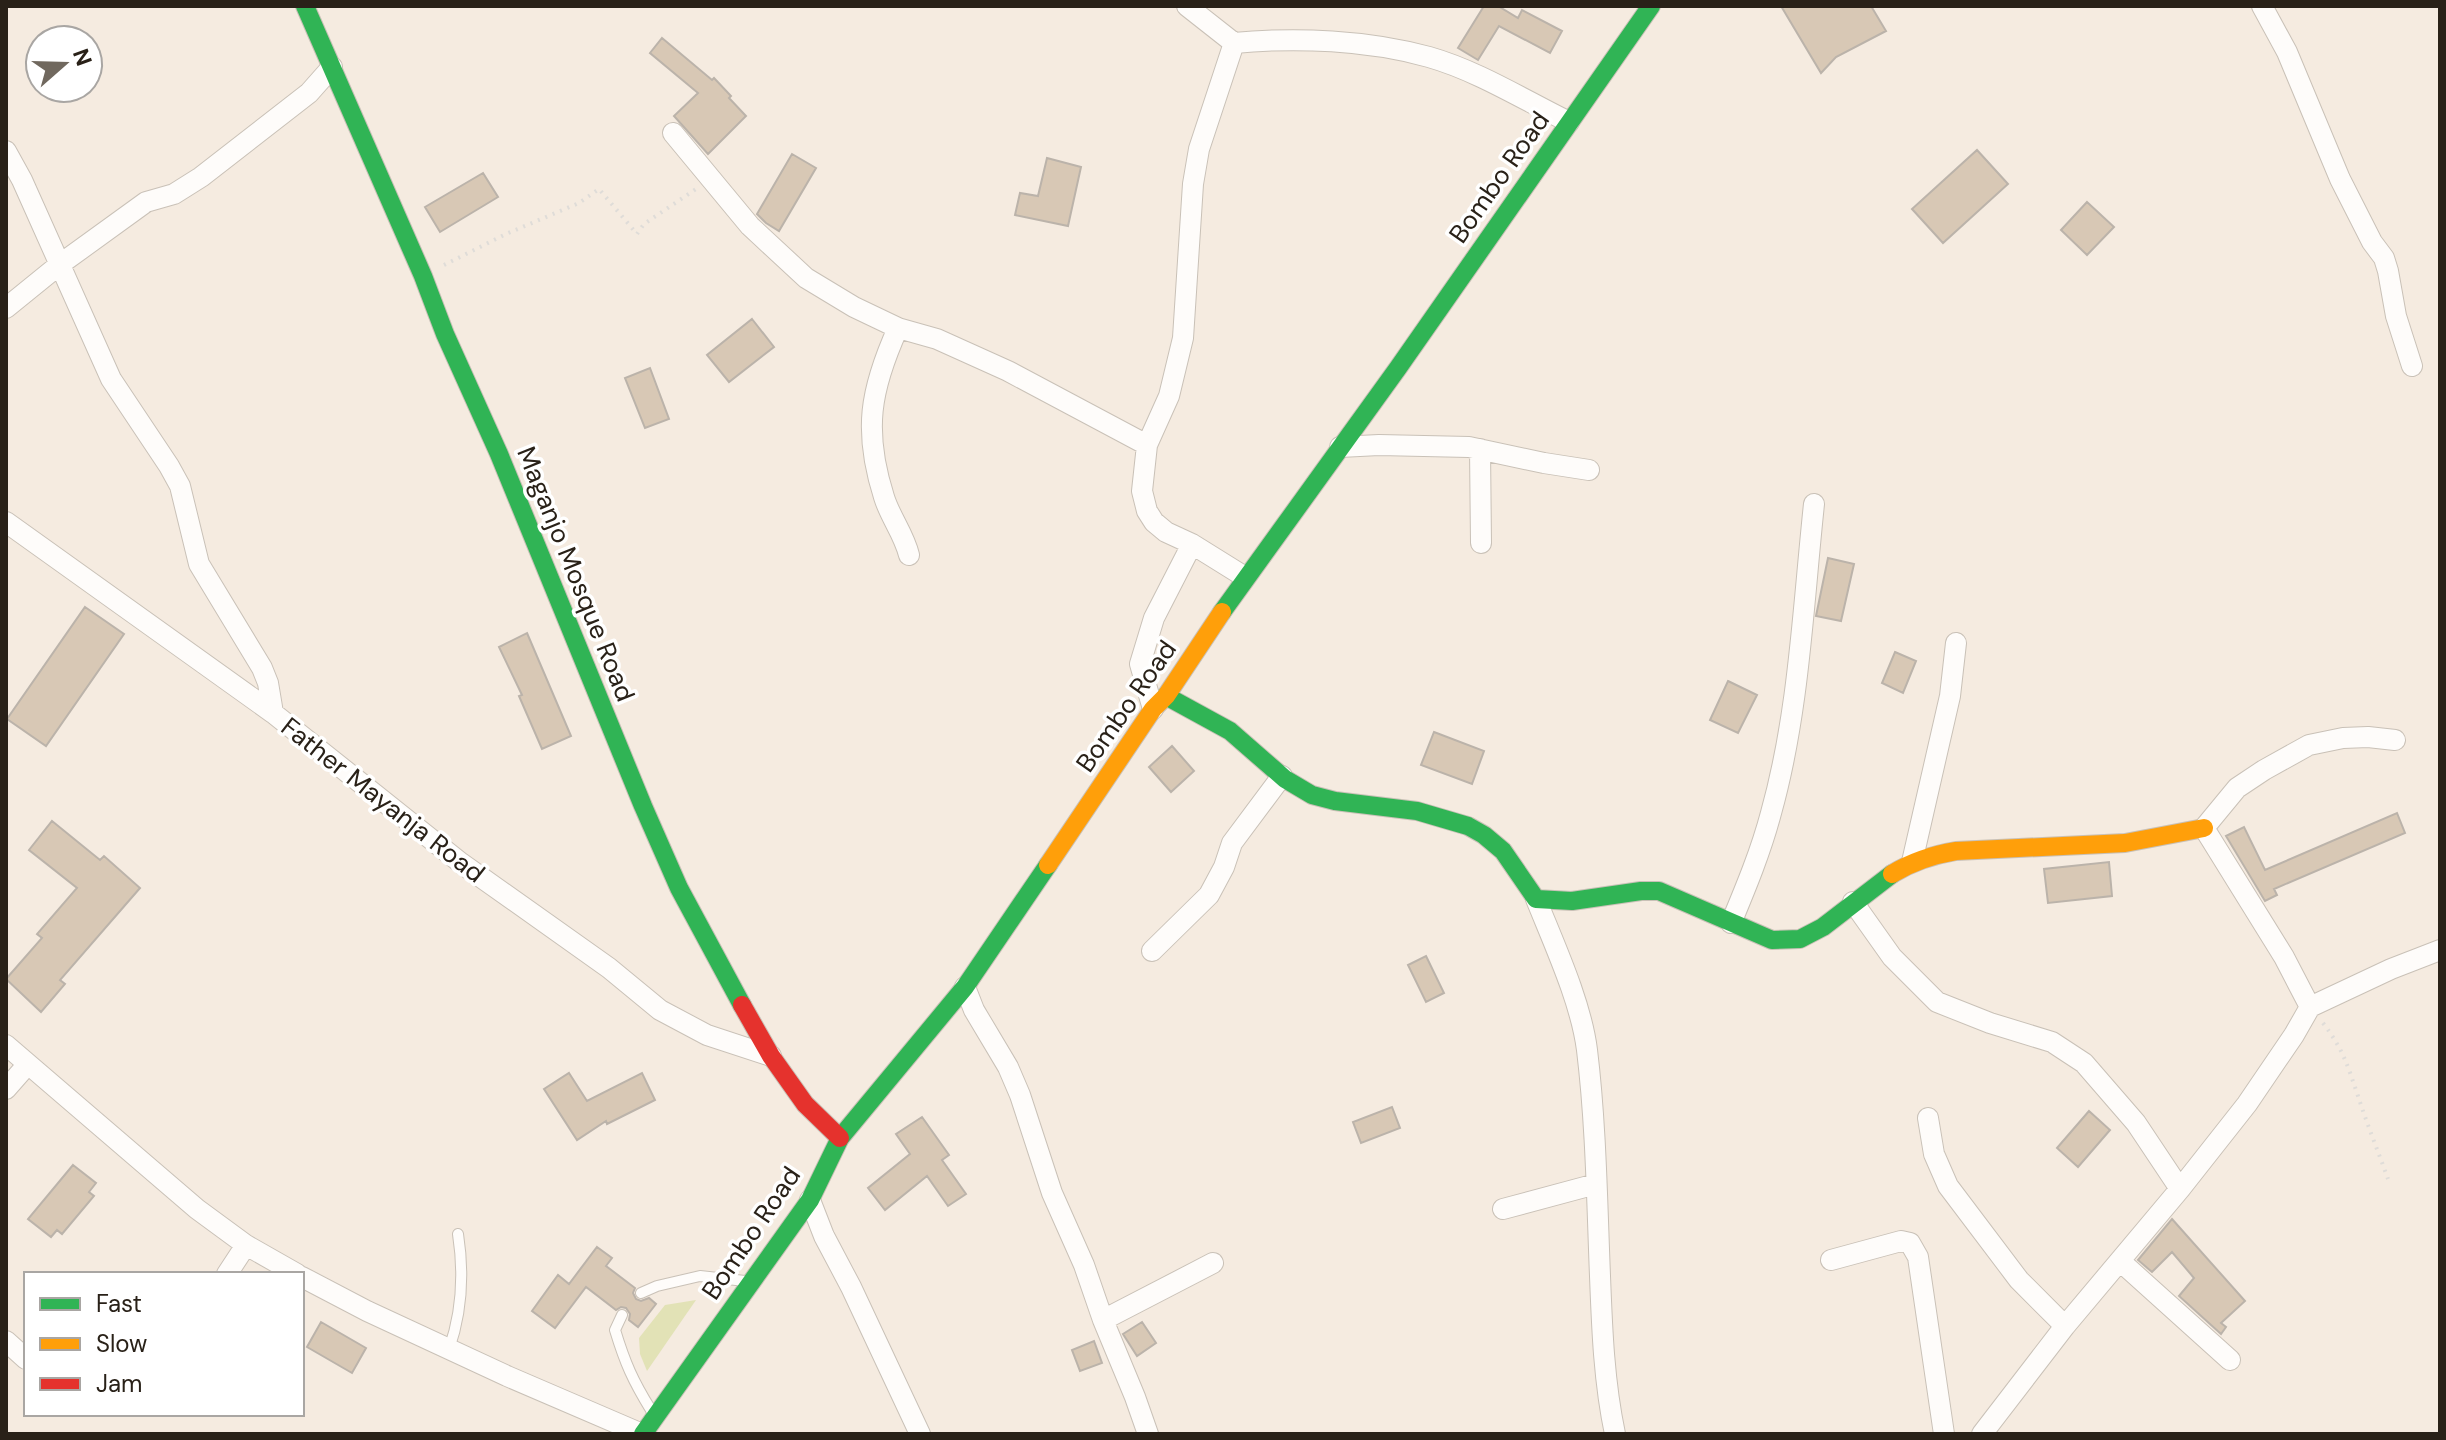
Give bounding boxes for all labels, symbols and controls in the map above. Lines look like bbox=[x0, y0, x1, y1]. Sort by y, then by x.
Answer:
north arrow bbox=[24, 24, 104, 104]
text: N bbox=[66, 45, 99, 70]
street label: Bombo Road bbox=[1441, 104, 1557, 250]
street label: Maganjo Mosque Road bbox=[509, 442, 643, 706]
street label: Bombo Road bbox=[1068, 633, 1184, 779]
street label: Father Mayanja Road bbox=[274, 710, 492, 890]
street label: Bombo Road bbox=[694, 1160, 808, 1306]
legend bbox=[24, 1272, 304, 1416]
text: Fast bbox=[96, 1288, 142, 1319]
text: Slow bbox=[96, 1328, 147, 1359]
text: Jam bbox=[96, 1368, 142, 1399]

